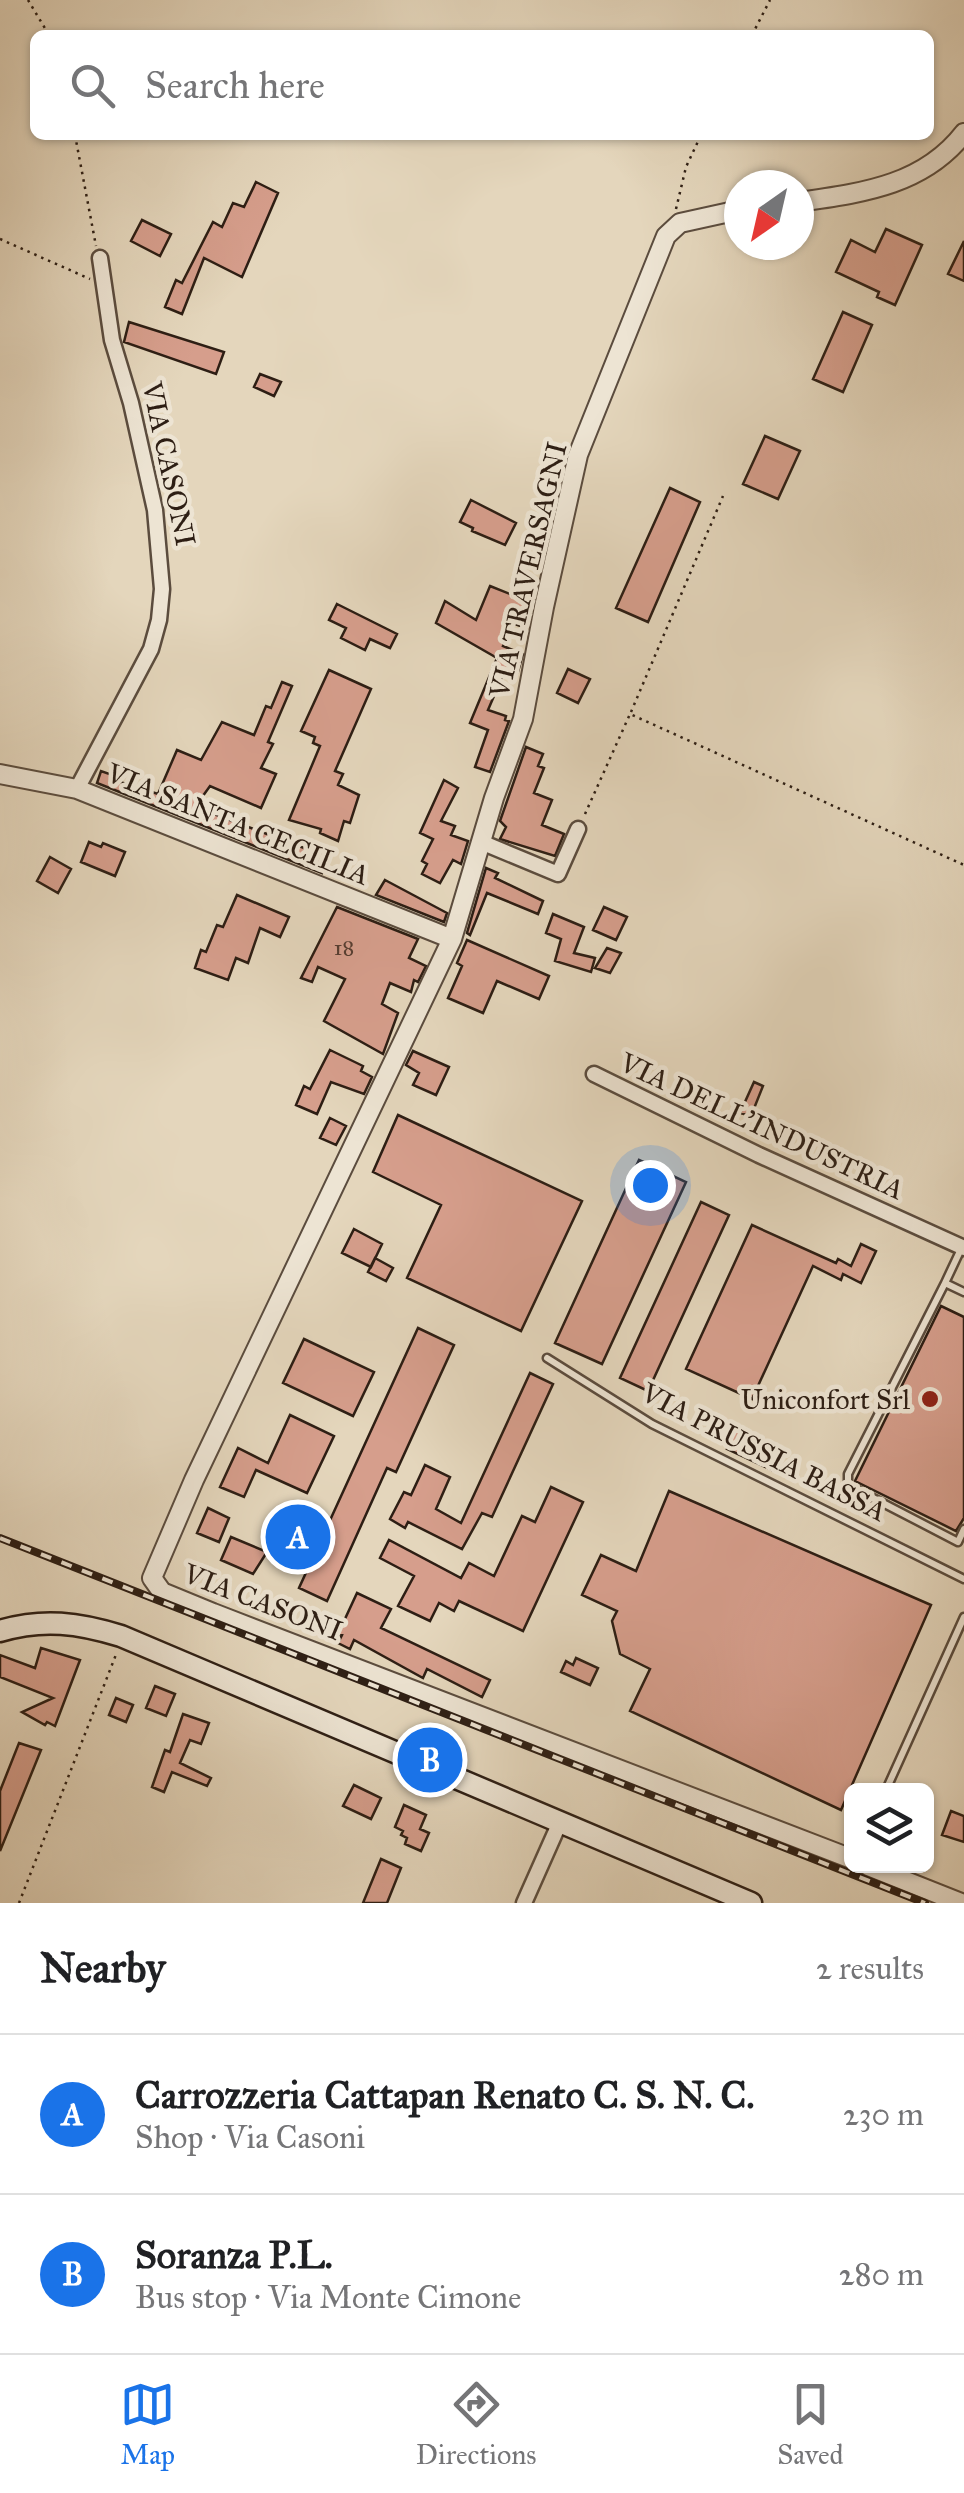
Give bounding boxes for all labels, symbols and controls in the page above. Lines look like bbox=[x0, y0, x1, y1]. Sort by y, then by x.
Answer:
search box bbox=[30, 30, 934, 140]
icon: search bbox=[65, 58, 120, 113]
text: Search here bbox=[145, 62, 325, 108]
north arrow bbox=[724, 170, 814, 260]
street label: VIA CASONI bbox=[134, 378, 203, 549]
street label: VIA TRAVERSAGNI bbox=[481, 439, 574, 702]
street label: VIA SANTA CECILIA bbox=[101, 755, 375, 893]
house number: 18 bbox=[334, 934, 354, 961]
street label: VIA DELL'INDUSTRIA bbox=[613, 1044, 910, 1207]
your location bbox=[625, 1160, 676, 1211]
street label: VIA PRUSSIA BASSA bbox=[635, 1375, 893, 1529]
place label: Uniconfort Srl bbox=[741, 1382, 910, 1417]
marker: Uniconfort Srl bbox=[919, 1388, 941, 1410]
pin: A bbox=[266, 1500, 330, 1574]
street label: VIA CASONI bbox=[178, 1555, 347, 1648]
pin: B bbox=[398, 1722, 462, 1798]
map controls bbox=[844, 1783, 934, 1873]
button: layers bbox=[844, 1783, 934, 1873]
text: Nearby bbox=[40, 1942, 165, 1994]
text: 2 results bbox=[816, 1949, 924, 1988]
text: Carrozzeria Cattapan Renato C. S. N. C. bbox=[135, 2072, 754, 2118]
text: A bbox=[62, 2095, 83, 2134]
text: 230 m bbox=[843, 2095, 924, 2134]
text: Shop · Via Casoni bbox=[135, 2118, 365, 2157]
text: Soranza P.L. bbox=[135, 2232, 333, 2278]
text: B bbox=[62, 2255, 83, 2294]
text: 280 m bbox=[839, 2255, 924, 2294]
text: Bus stop · Via Monte Cimone bbox=[135, 2278, 521, 2317]
tab: Map bbox=[120, 2377, 175, 2472]
tab: Directions bbox=[416, 2377, 537, 2472]
tab: Saved bbox=[777, 2377, 844, 2472]

